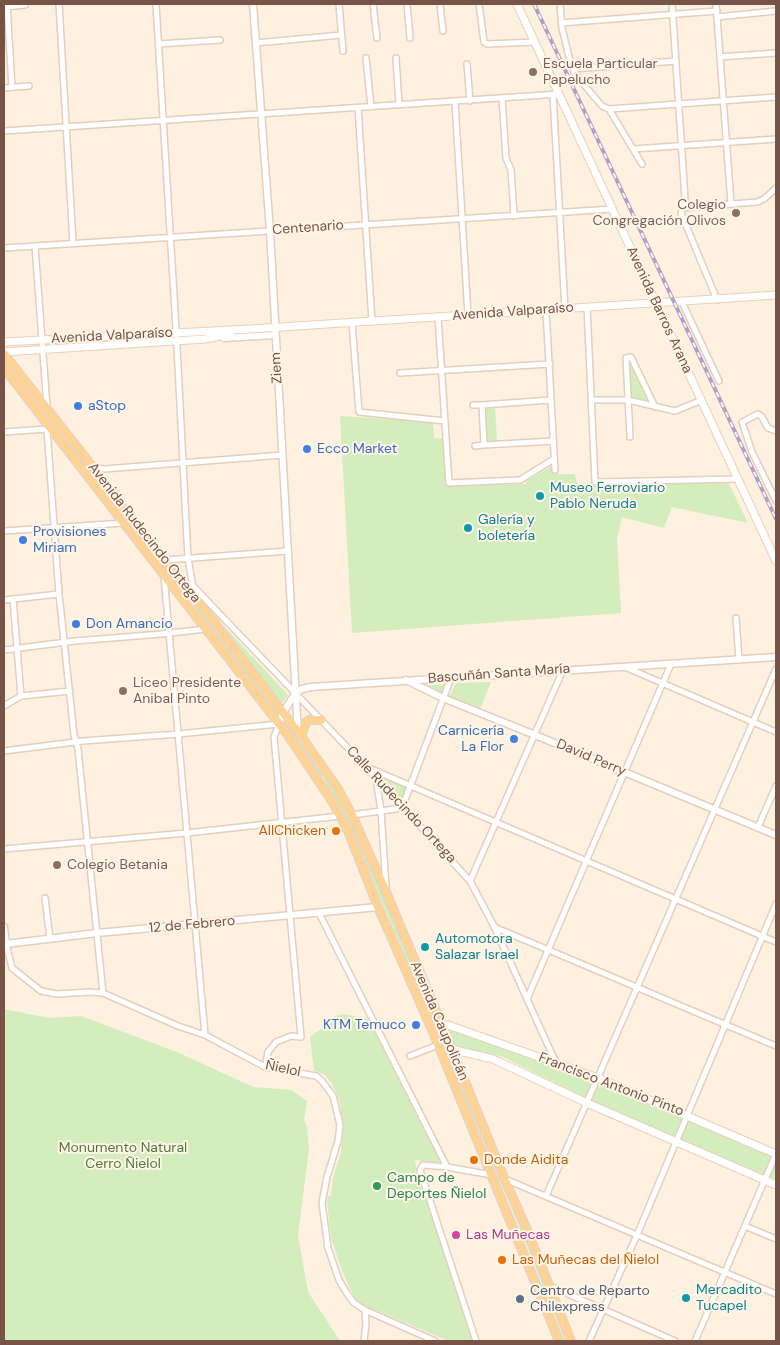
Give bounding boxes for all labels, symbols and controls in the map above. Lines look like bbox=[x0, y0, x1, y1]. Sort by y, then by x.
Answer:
place label: Escuela Particular Papelucho bbox=[543, 56, 658, 88]
marker: Escuela Particular Papelucho bbox=[527, 66, 539, 78]
place label: Colegio Congregación Olivos bbox=[592, 197, 726, 230]
marker: Colegio Congregación Olivos bbox=[730, 207, 742, 219]
street label: Centenario bbox=[272, 217, 344, 239]
street label: Avenida Barros Arana bbox=[622, 244, 696, 376]
street label: Avenida Valparaíso bbox=[452, 299, 574, 325]
street label: Avenida Valparaíso bbox=[51, 324, 173, 348]
street label: Ziem bbox=[268, 352, 286, 384]
place label: aStop bbox=[88, 398, 126, 414]
marker: aStop bbox=[72, 400, 84, 412]
place label: Ecco Market bbox=[317, 441, 397, 457]
marker: Ecco Market bbox=[301, 443, 313, 455]
street label: Avenida Rudecindo Ortega bbox=[84, 460, 204, 606]
place label: Museo Ferroviario Pablo Neruda bbox=[550, 480, 665, 512]
marker: Museo Ferroviario Pablo Neruda bbox=[534, 490, 546, 502]
place label: Galería y boletería bbox=[478, 512, 535, 544]
marker: Galería y boletería bbox=[462, 522, 474, 534]
place label: Provisiones Miriam bbox=[33, 524, 106, 556]
marker: Provisiones Miriam bbox=[17, 534, 29, 546]
place label: Don Amancio bbox=[86, 616, 173, 632]
marker: Don Amancio bbox=[70, 618, 82, 630]
street label: Bascuñán Santa María bbox=[427, 661, 571, 687]
place label: Liceo Presidente Anibal Pinto bbox=[133, 675, 241, 708]
marker: Liceo Presidente Anibal Pinto bbox=[117, 685, 129, 697]
place label: Carnicería La Flor bbox=[438, 723, 504, 756]
marker: Carnicería La Flor bbox=[508, 733, 520, 745]
street label: David Perry bbox=[554, 736, 628, 780]
street label: Calle Rudecindo Ortega bbox=[343, 743, 459, 867]
place label: AllChicken bbox=[258, 823, 326, 839]
marker: AllChicken bbox=[330, 825, 342, 837]
place label: Colegio Betania bbox=[67, 857, 168, 873]
marker: Colegio Betania bbox=[51, 859, 63, 871]
street label: 12 de Febrero bbox=[148, 913, 236, 937]
place label: Automotora Salazar Israel bbox=[435, 931, 519, 964]
marker: Automotora Salazar Israel bbox=[419, 941, 431, 953]
street label: Avenida Caupolicán bbox=[406, 959, 472, 1083]
place label: KTM Temuco bbox=[323, 1017, 406, 1033]
marker: KTM Temuco bbox=[410, 1019, 422, 1031]
street label: Francisco Antonio Pinto bbox=[536, 1050, 686, 1120]
street label: Ñielol bbox=[264, 1057, 302, 1081]
park label: Monumento Natural Cerro Ñielol bbox=[59, 1140, 187, 1172]
place label: Donde Aidita bbox=[484, 1152, 568, 1168]
marker: Donde Aidita bbox=[468, 1154, 480, 1166]
place label: Campo de Deportes Ñielol bbox=[387, 1170, 486, 1202]
marker: Campo de Deportes Ñielol bbox=[371, 1180, 383, 1192]
place label: Las Muñecas bbox=[466, 1227, 550, 1243]
marker: Las Muñecas bbox=[450, 1229, 462, 1241]
place label: Las Muñecas del Ñielol bbox=[512, 1252, 659, 1268]
marker: Las Muñecas del Ñielol bbox=[496, 1254, 508, 1266]
place label: Mercadito Tucapel bbox=[696, 1282, 762, 1314]
place label: Centro de Reparto Chilexpress bbox=[530, 1283, 650, 1315]
marker: Mercadito Tucapel bbox=[680, 1292, 692, 1304]
marker: Centro de Reparto Chilexpress bbox=[514, 1293, 526, 1305]

